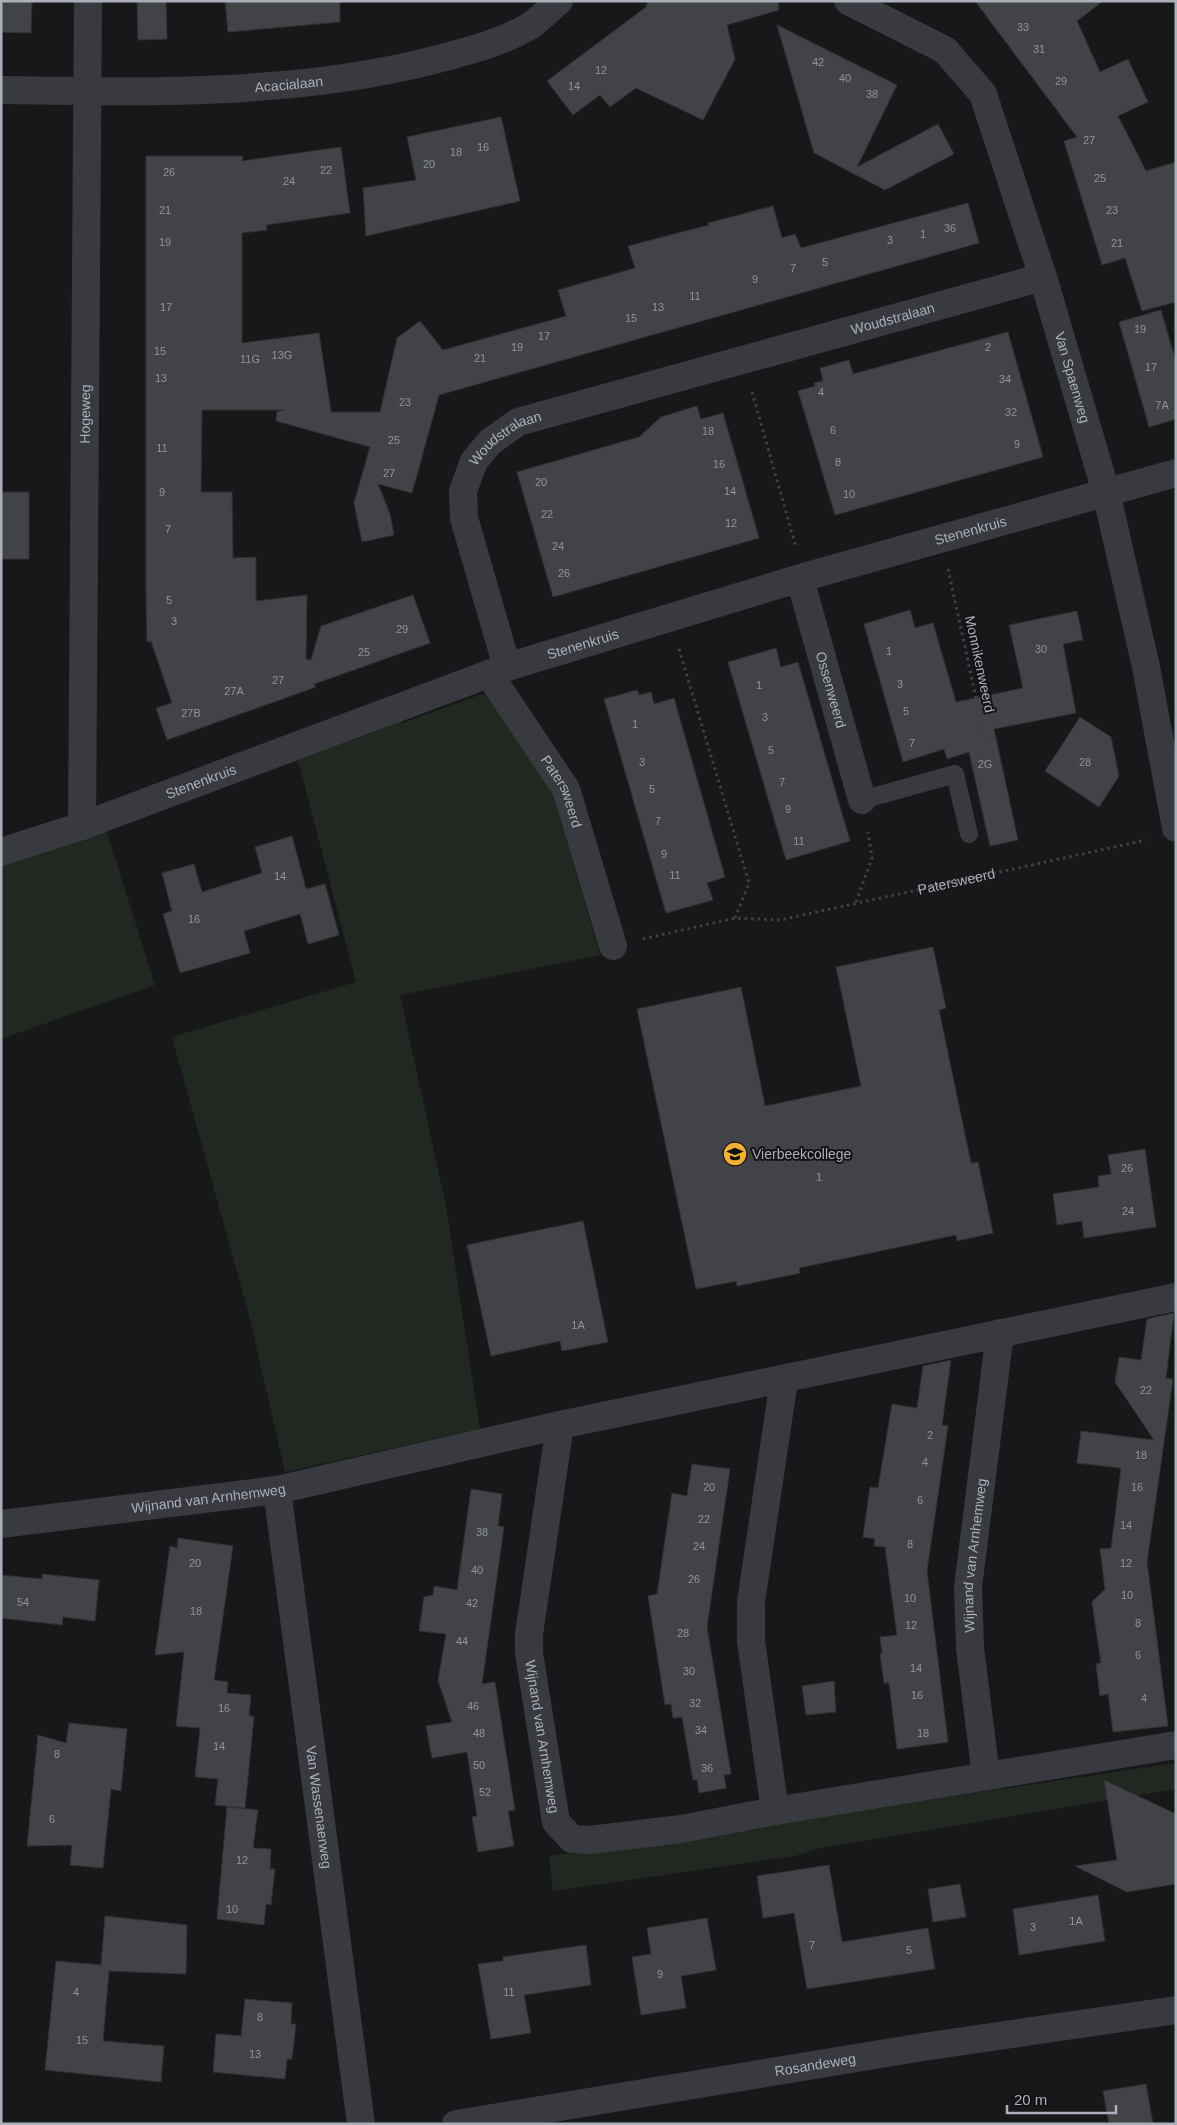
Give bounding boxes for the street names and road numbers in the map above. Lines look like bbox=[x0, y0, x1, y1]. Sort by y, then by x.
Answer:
street label: Acacialaan bbox=[254, 73, 324, 95]
street label: Woudstralaan bbox=[849, 299, 936, 338]
street label: Van Spaenweg bbox=[1052, 330, 1093, 425]
street label: Hogeweg bbox=[77, 384, 93, 444]
street label: Woudstralaan bbox=[466, 408, 543, 469]
street label: Stenenkruis bbox=[933, 513, 1008, 548]
street label: Monnikenweerd bbox=[962, 614, 998, 714]
street label: Stenenkruis bbox=[545, 626, 620, 662]
street label: Ossenweerd bbox=[813, 650, 849, 730]
street label: Patersweerd bbox=[538, 752, 585, 830]
street label: Stenenkruis bbox=[163, 761, 238, 802]
street label: Patersweerd bbox=[916, 865, 997, 898]
street label: Wijnand van Arnhemweg bbox=[960, 1477, 990, 1633]
street label: Wijnand van Arnhemweg bbox=[131, 1480, 287, 1516]
street label: Wijnand van Arnhemweg bbox=[522, 1659, 562, 1814]
street label: Van Wassenaerweg bbox=[303, 1745, 335, 1870]
street label: Rosandeweg bbox=[773, 2050, 857, 2079]

